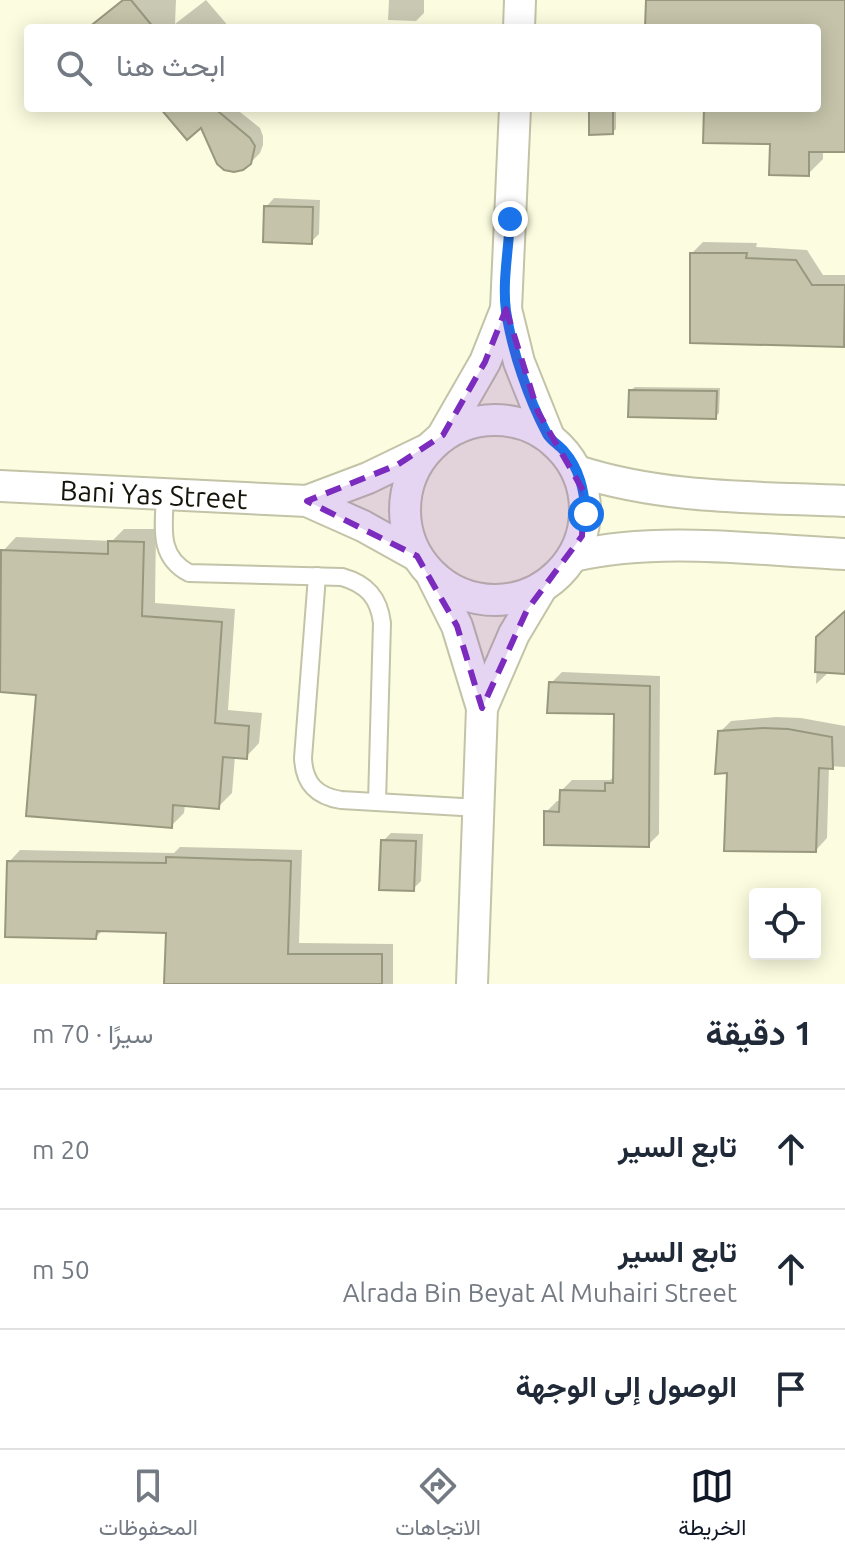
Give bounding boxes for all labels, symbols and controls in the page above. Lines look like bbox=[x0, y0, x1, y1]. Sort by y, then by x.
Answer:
search box bbox=[24, 24, 821, 112]
icon: search bbox=[52, 46, 96, 90]
text: ابحث هنا bbox=[116, 48, 226, 82]
route end bbox=[492, 201, 528, 237]
street label: Bani Yas Street bbox=[59, 473, 248, 514]
route start bbox=[568, 496, 604, 532]
map controls bbox=[749, 888, 821, 960]
button: locate bbox=[749, 888, 821, 960]
text: 1 دقيقة bbox=[706, 1013, 813, 1051]
text: سيرًا · 70 m bbox=[32, 1019, 153, 1048]
icon: ahead bbox=[769, 1127, 813, 1171]
text: تابع السير bbox=[618, 1129, 737, 1163]
text: 20 m bbox=[32, 1135, 90, 1164]
text: تابع السير bbox=[618, 1234, 737, 1268]
icon: ahead bbox=[769, 1247, 813, 1291]
text: 50 m bbox=[32, 1255, 90, 1284]
text: Alrada Bin Beyat Al Muhairi Street bbox=[343, 1278, 737, 1307]
icon: arrive bbox=[769, 1367, 813, 1411]
text: الوصول إلى الوجهة bbox=[515, 1369, 737, 1403]
tab: المحفوظات bbox=[99, 1464, 198, 1547]
tab: الاتجاهات bbox=[395, 1464, 481, 1547]
tab: الخريطة bbox=[678, 1464, 746, 1547]

